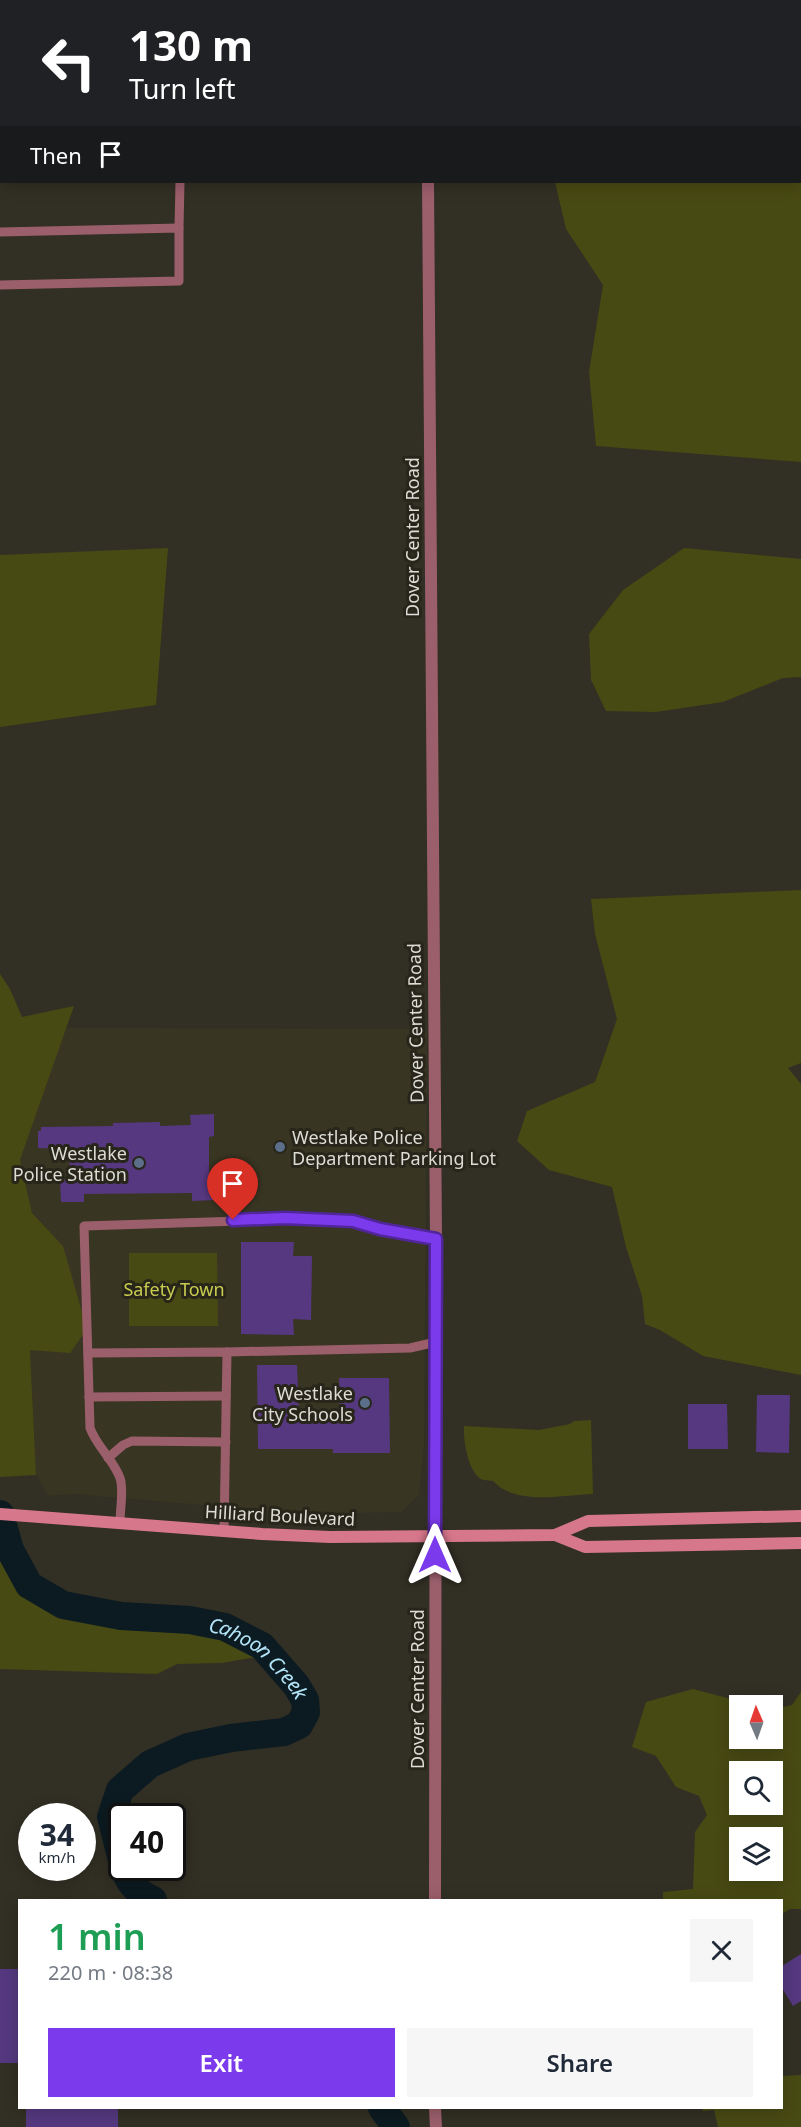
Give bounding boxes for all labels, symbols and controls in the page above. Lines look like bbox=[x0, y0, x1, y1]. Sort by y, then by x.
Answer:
text: 130 m bbox=[129, 16, 253, 73]
icon: left bbox=[30, 24, 108, 102]
text: Turn left bbox=[129, 70, 235, 107]
icon: arrive bbox=[94, 138, 127, 171]
text: Then bbox=[30, 140, 82, 170]
street label: Dover Center Road bbox=[400, 457, 424, 617]
street label: Dover Center Road bbox=[402, 943, 428, 1103]
place label: Westlake Police Department Parking Lot bbox=[292, 1125, 497, 1170]
marker: Westlake Police Department Parking Lot bbox=[273, 1140, 287, 1154]
place label: Westlake Police Station bbox=[13, 1141, 127, 1186]
marker: Westlake Police Station bbox=[132, 1156, 146, 1170]
pin bbox=[207, 1158, 258, 1220]
icon: arrive bbox=[216, 1167, 249, 1200]
park label: Safety Town bbox=[123, 1277, 225, 1301]
place label: Westlake City Schools bbox=[252, 1381, 353, 1426]
marker: Westlake City Schools bbox=[358, 1396, 372, 1410]
street label: Hilliard Boulevard bbox=[204, 1499, 356, 1531]
position arrow bbox=[403, 1523, 467, 1587]
street label: Dover Center Road bbox=[405, 1609, 429, 1769]
water label: Cahoon Creek bbox=[207, 1611, 315, 1705]
north arrow bbox=[729, 1695, 783, 1749]
map controls bbox=[729, 1695, 783, 1881]
button: search bbox=[729, 1761, 783, 1815]
speed limit sign: 40 bbox=[108, 1803, 186, 1881]
text: 34 bbox=[40, 1814, 74, 1855]
button: layers bbox=[729, 1827, 783, 1881]
text: km/h bbox=[39, 1847, 75, 1867]
text: 1 min bbox=[48, 1912, 146, 1961]
button: close bbox=[690, 1919, 753, 1982]
text: 220 m · 08:38 bbox=[48, 1959, 173, 1986]
button: Exit bbox=[48, 2028, 395, 2097]
button: Share bbox=[407, 2028, 753, 2097]

